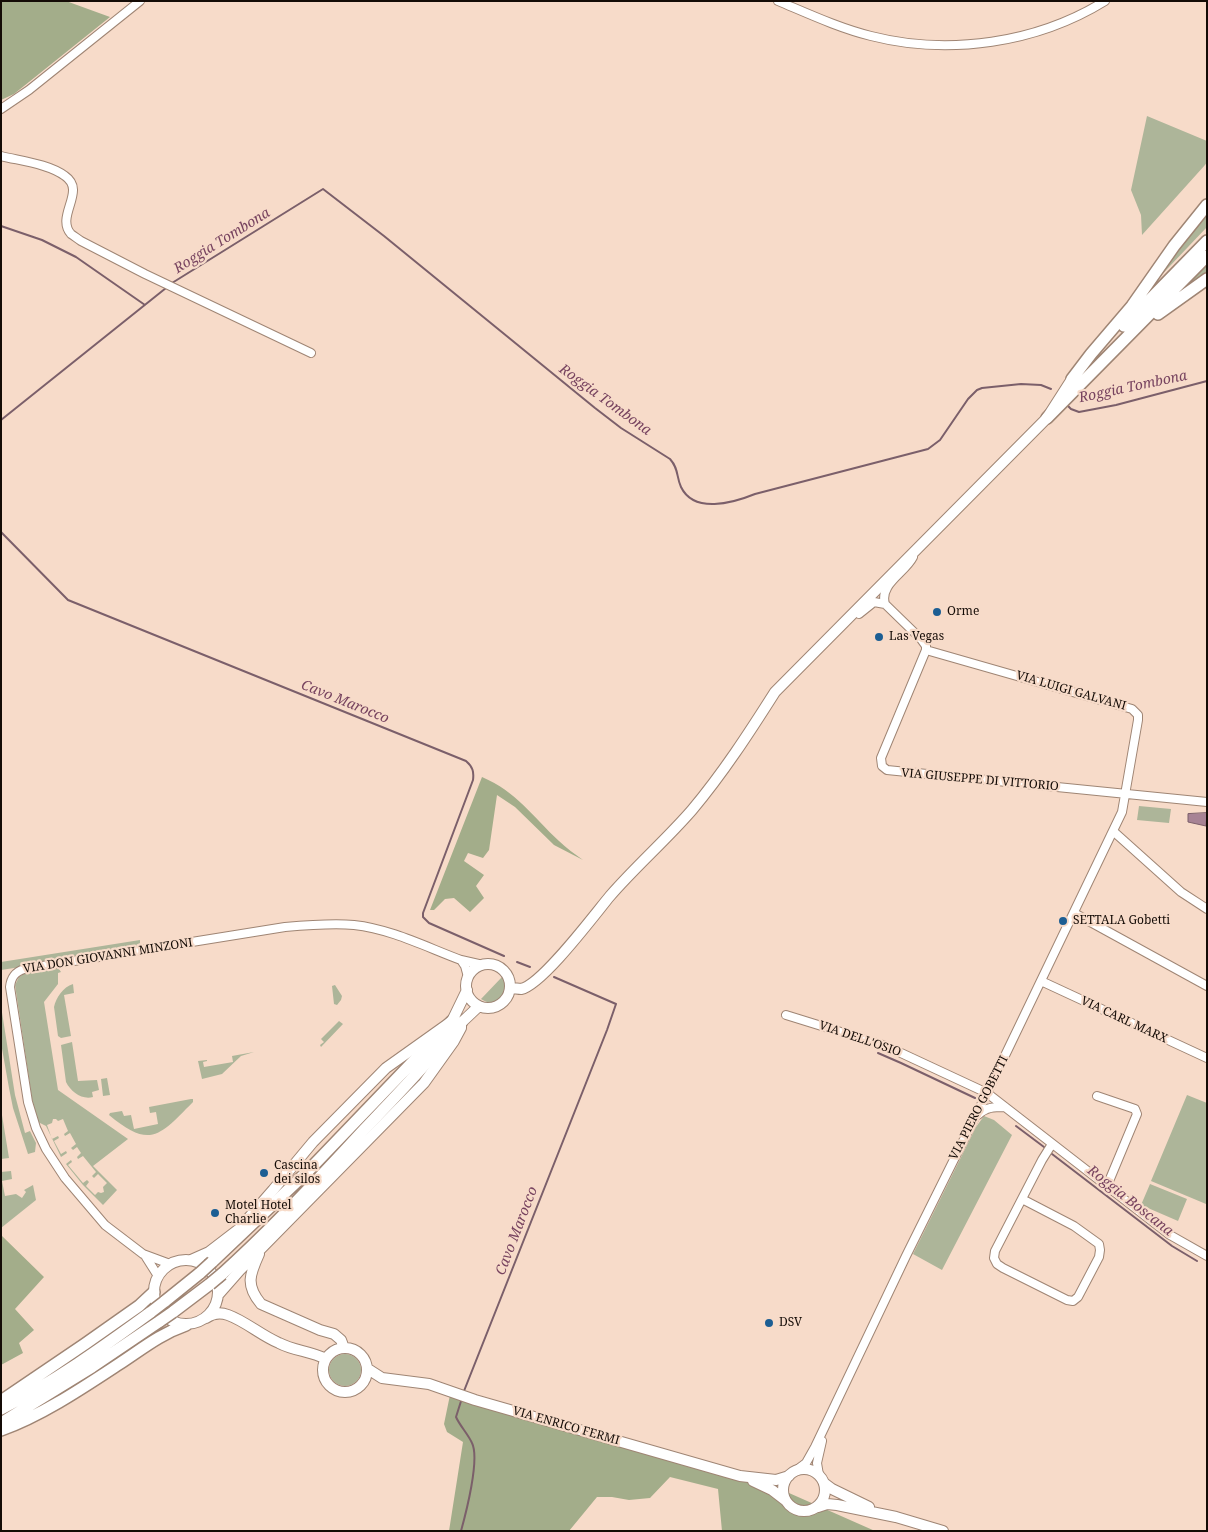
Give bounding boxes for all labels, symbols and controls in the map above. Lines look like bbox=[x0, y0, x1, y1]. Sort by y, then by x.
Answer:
water label: Roggia Tombona bbox=[171, 205, 273, 277]
water label: Roggia Tombona bbox=[556, 361, 654, 439]
water label: Roggia Tombona bbox=[1077, 367, 1189, 407]
place label: Orme bbox=[947, 605, 979, 619]
marker: Orme bbox=[931, 606, 943, 618]
place label: Las Vegas bbox=[889, 630, 944, 644]
marker: Las Vegas bbox=[873, 631, 885, 643]
street label: VIA LUIGI GALVANI bbox=[1014, 668, 1128, 714]
water label: Cavo Marocco bbox=[299, 677, 391, 727]
street label: VIA GIUSEPPE DI VITTORIO bbox=[901, 766, 1059, 794]
place label: SETTALA Gobetti bbox=[1073, 914, 1170, 928]
marker: SETTALA Gobetti bbox=[1057, 915, 1069, 927]
street label: VIA DON GIOVANNI MINZONI bbox=[22, 935, 194, 977]
street label: VIA CARL MARX bbox=[1078, 994, 1170, 1046]
street label: VIA DELL'OSIO bbox=[817, 1018, 903, 1060]
street label: VIA PIERO GOBETTI bbox=[947, 1054, 1011, 1162]
place label: Cascina dei silos bbox=[274, 1159, 320, 1187]
water label: Roggia Boscana bbox=[1084, 1162, 1176, 1240]
marker: Cascina dei silos bbox=[258, 1167, 270, 1179]
water label: Cavo Marocco bbox=[492, 1184, 542, 1278]
place label: Motel Hotel Charlie bbox=[225, 1199, 291, 1227]
marker: Motel Hotel Charlie bbox=[209, 1207, 221, 1219]
place label: DSV bbox=[779, 1316, 802, 1330]
marker: DSV bbox=[763, 1317, 775, 1329]
street label: VIA ENRICO FERMI bbox=[511, 1404, 621, 1448]

